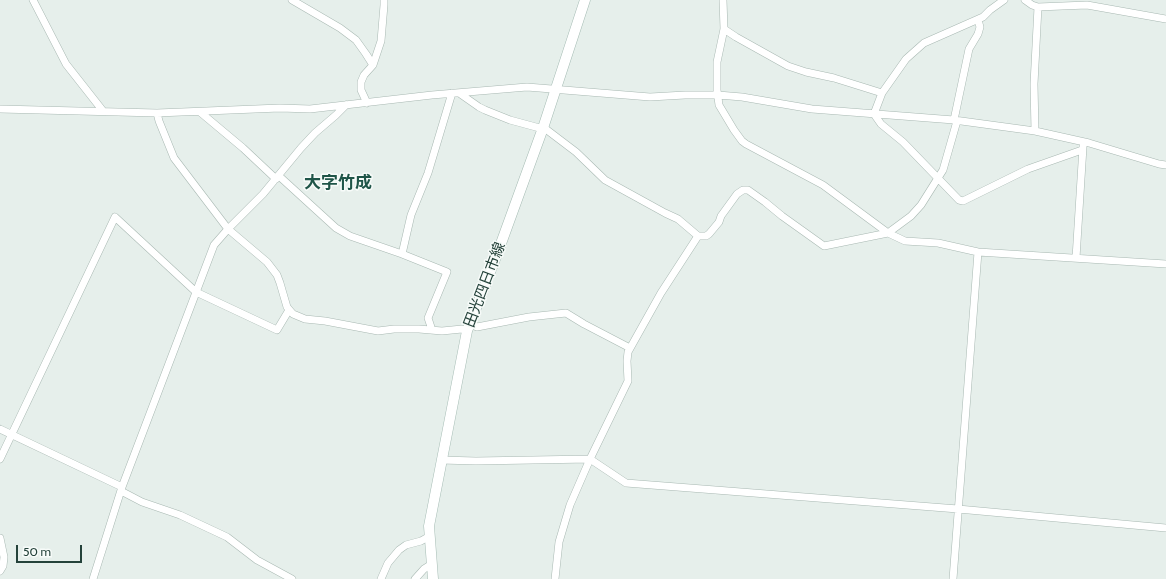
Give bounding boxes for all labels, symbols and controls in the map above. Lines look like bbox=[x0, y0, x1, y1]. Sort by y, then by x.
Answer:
district label: 大字竹成 bbox=[304, 173, 372, 193]
street label: 田光四日市線 bbox=[460, 240, 510, 330]
scale bar bbox=[18, 537, 84, 563]
text: 50 m bbox=[23, 544, 51, 559]

